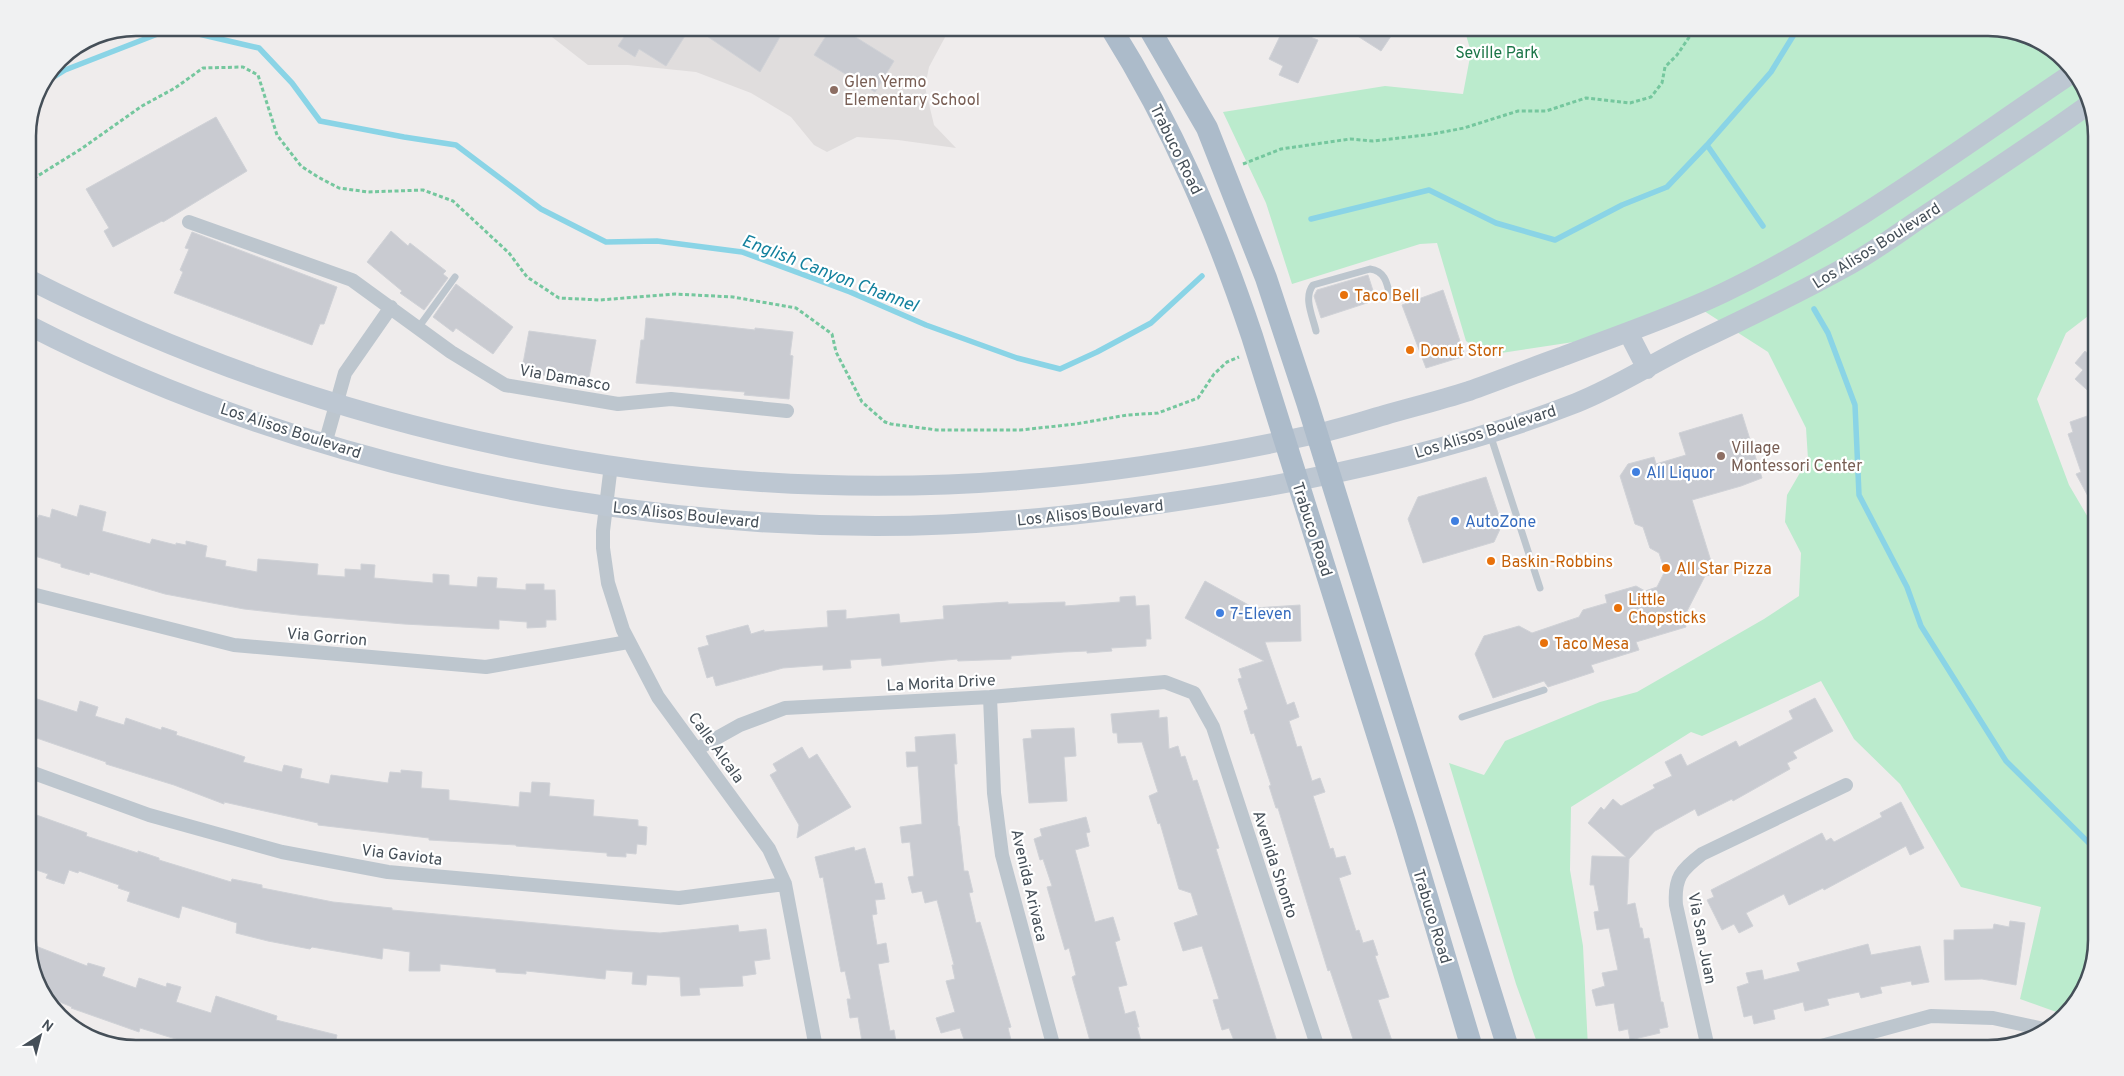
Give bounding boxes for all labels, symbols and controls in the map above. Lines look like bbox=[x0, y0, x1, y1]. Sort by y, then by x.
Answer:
park label: Seville Park bbox=[1455, 44, 1539, 64]
place label: Glen Yermo Elementary School bbox=[844, 73, 980, 111]
marker: Glen Yermo Elementary School bbox=[828, 84, 840, 96]
street label: Trabuco Road bbox=[1145, 101, 1206, 198]
street label: Los Alisos Boulevard bbox=[1809, 199, 1945, 294]
water label: English Canyon Channel bbox=[738, 230, 922, 319]
place label: Taco Bell bbox=[1354, 287, 1419, 307]
marker: Taco Bell bbox=[1338, 289, 1350, 301]
place label: Donut Storr bbox=[1420, 342, 1504, 362]
marker: Donut Storr bbox=[1404, 344, 1416, 356]
street label: Via Damasco bbox=[517, 361, 612, 397]
street label: Los Alisos Boulevard bbox=[217, 400, 363, 464]
street label: Los Alisos Boulevard bbox=[1412, 402, 1559, 464]
place label: Village Montessori Center bbox=[1731, 439, 1862, 477]
marker: Village Montessori Center bbox=[1715, 450, 1727, 462]
place label: All Liquor bbox=[1646, 464, 1715, 484]
marker: All Liquor bbox=[1630, 466, 1642, 478]
street label: Trabuco Road bbox=[1286, 480, 1336, 579]
street label: Los Alisos Boulevard bbox=[1016, 496, 1164, 532]
street label: Los Alisos Boulevard bbox=[612, 498, 760, 534]
place label: AutoZone bbox=[1465, 513, 1536, 533]
marker: AutoZone bbox=[1449, 515, 1461, 527]
place label: Baskin-Robbins bbox=[1501, 553, 1613, 573]
marker: Baskin-Robbins bbox=[1485, 555, 1497, 567]
place label: All Star Pizza bbox=[1676, 560, 1772, 580]
marker: All Star Pizza bbox=[1660, 562, 1672, 574]
place label: Little Chopsticks bbox=[1628, 591, 1706, 629]
marker: Little Chopsticks bbox=[1612, 602, 1624, 614]
place label: 7-Eleven bbox=[1230, 605, 1292, 625]
marker: 7-Eleven bbox=[1214, 607, 1226, 619]
street label: Via Gorrion bbox=[286, 625, 368, 651]
place label: Taco Mesa bbox=[1554, 635, 1629, 655]
marker: Taco Mesa bbox=[1538, 637, 1550, 649]
street label: La Morita Drive bbox=[886, 671, 996, 697]
street label: Calle Alcala bbox=[683, 709, 748, 788]
street label: Avenida Shonto bbox=[1247, 808, 1301, 921]
street label: Avenida Arivaca bbox=[1005, 827, 1051, 943]
street label: Via Gaviota bbox=[360, 841, 443, 871]
street label: Trabuco Road bbox=[1407, 867, 1455, 966]
street label: Via San Juan bbox=[1682, 891, 1720, 986]
north arrow bbox=[15, 1011, 65, 1061]
text: N bbox=[38, 1017, 56, 1037]

